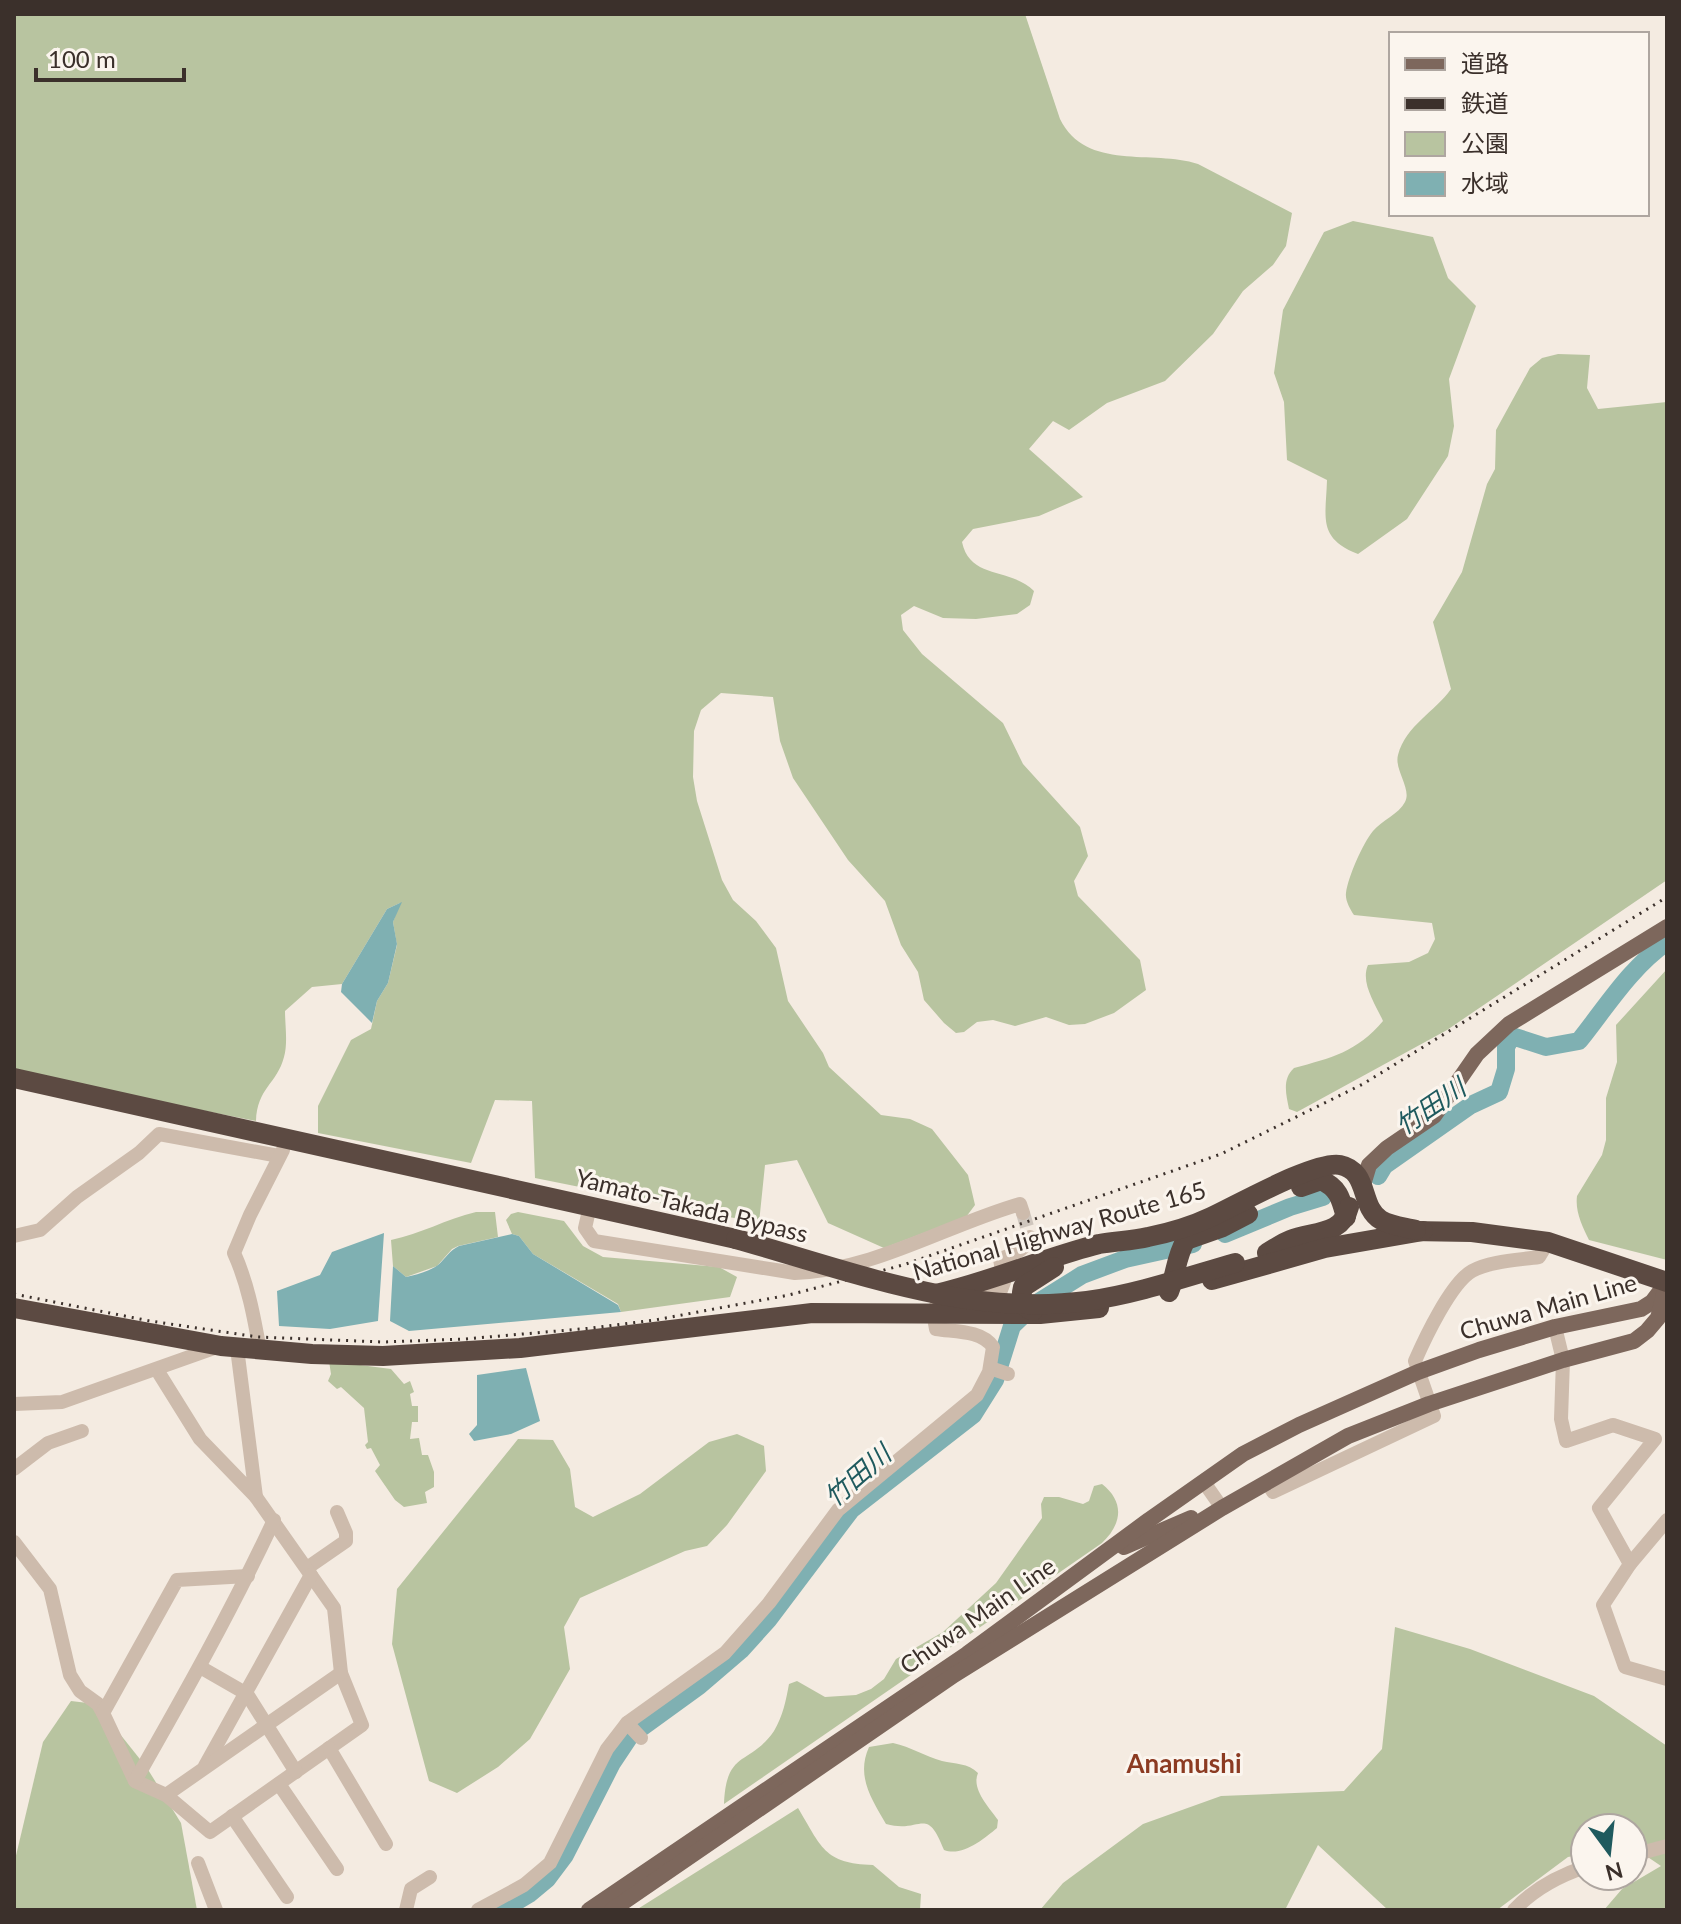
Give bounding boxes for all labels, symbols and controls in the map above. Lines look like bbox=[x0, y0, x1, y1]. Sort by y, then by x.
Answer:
scale bar bbox=[36, 32, 184, 82]
legend bbox=[1389, 32, 1649, 216]
text: 100 m bbox=[48, 44, 116, 73]
text: 道路 bbox=[1461, 48, 1509, 77]
text: 鉄道 bbox=[1461, 88, 1509, 117]
text: 公園 bbox=[1461, 128, 1509, 157]
text: 水域 bbox=[1461, 168, 1509, 197]
water label: 竹田川 bbox=[1389, 1069, 1474, 1141]
street label: Yamato-Takada Bypass bbox=[573, 1162, 811, 1248]
street label: National Highway Route 165 bbox=[909, 1174, 1209, 1286]
street label: Chuwa Main Line bbox=[1456, 1267, 1640, 1345]
water label: 竹田川 bbox=[817, 1435, 899, 1513]
street label: Chuwa Main Line bbox=[894, 1551, 1060, 1679]
district label: Anamushi bbox=[1125, 1747, 1242, 1779]
north arrow bbox=[1569, 1812, 1649, 1892]
text: N bbox=[1603, 1857, 1626, 1887]

